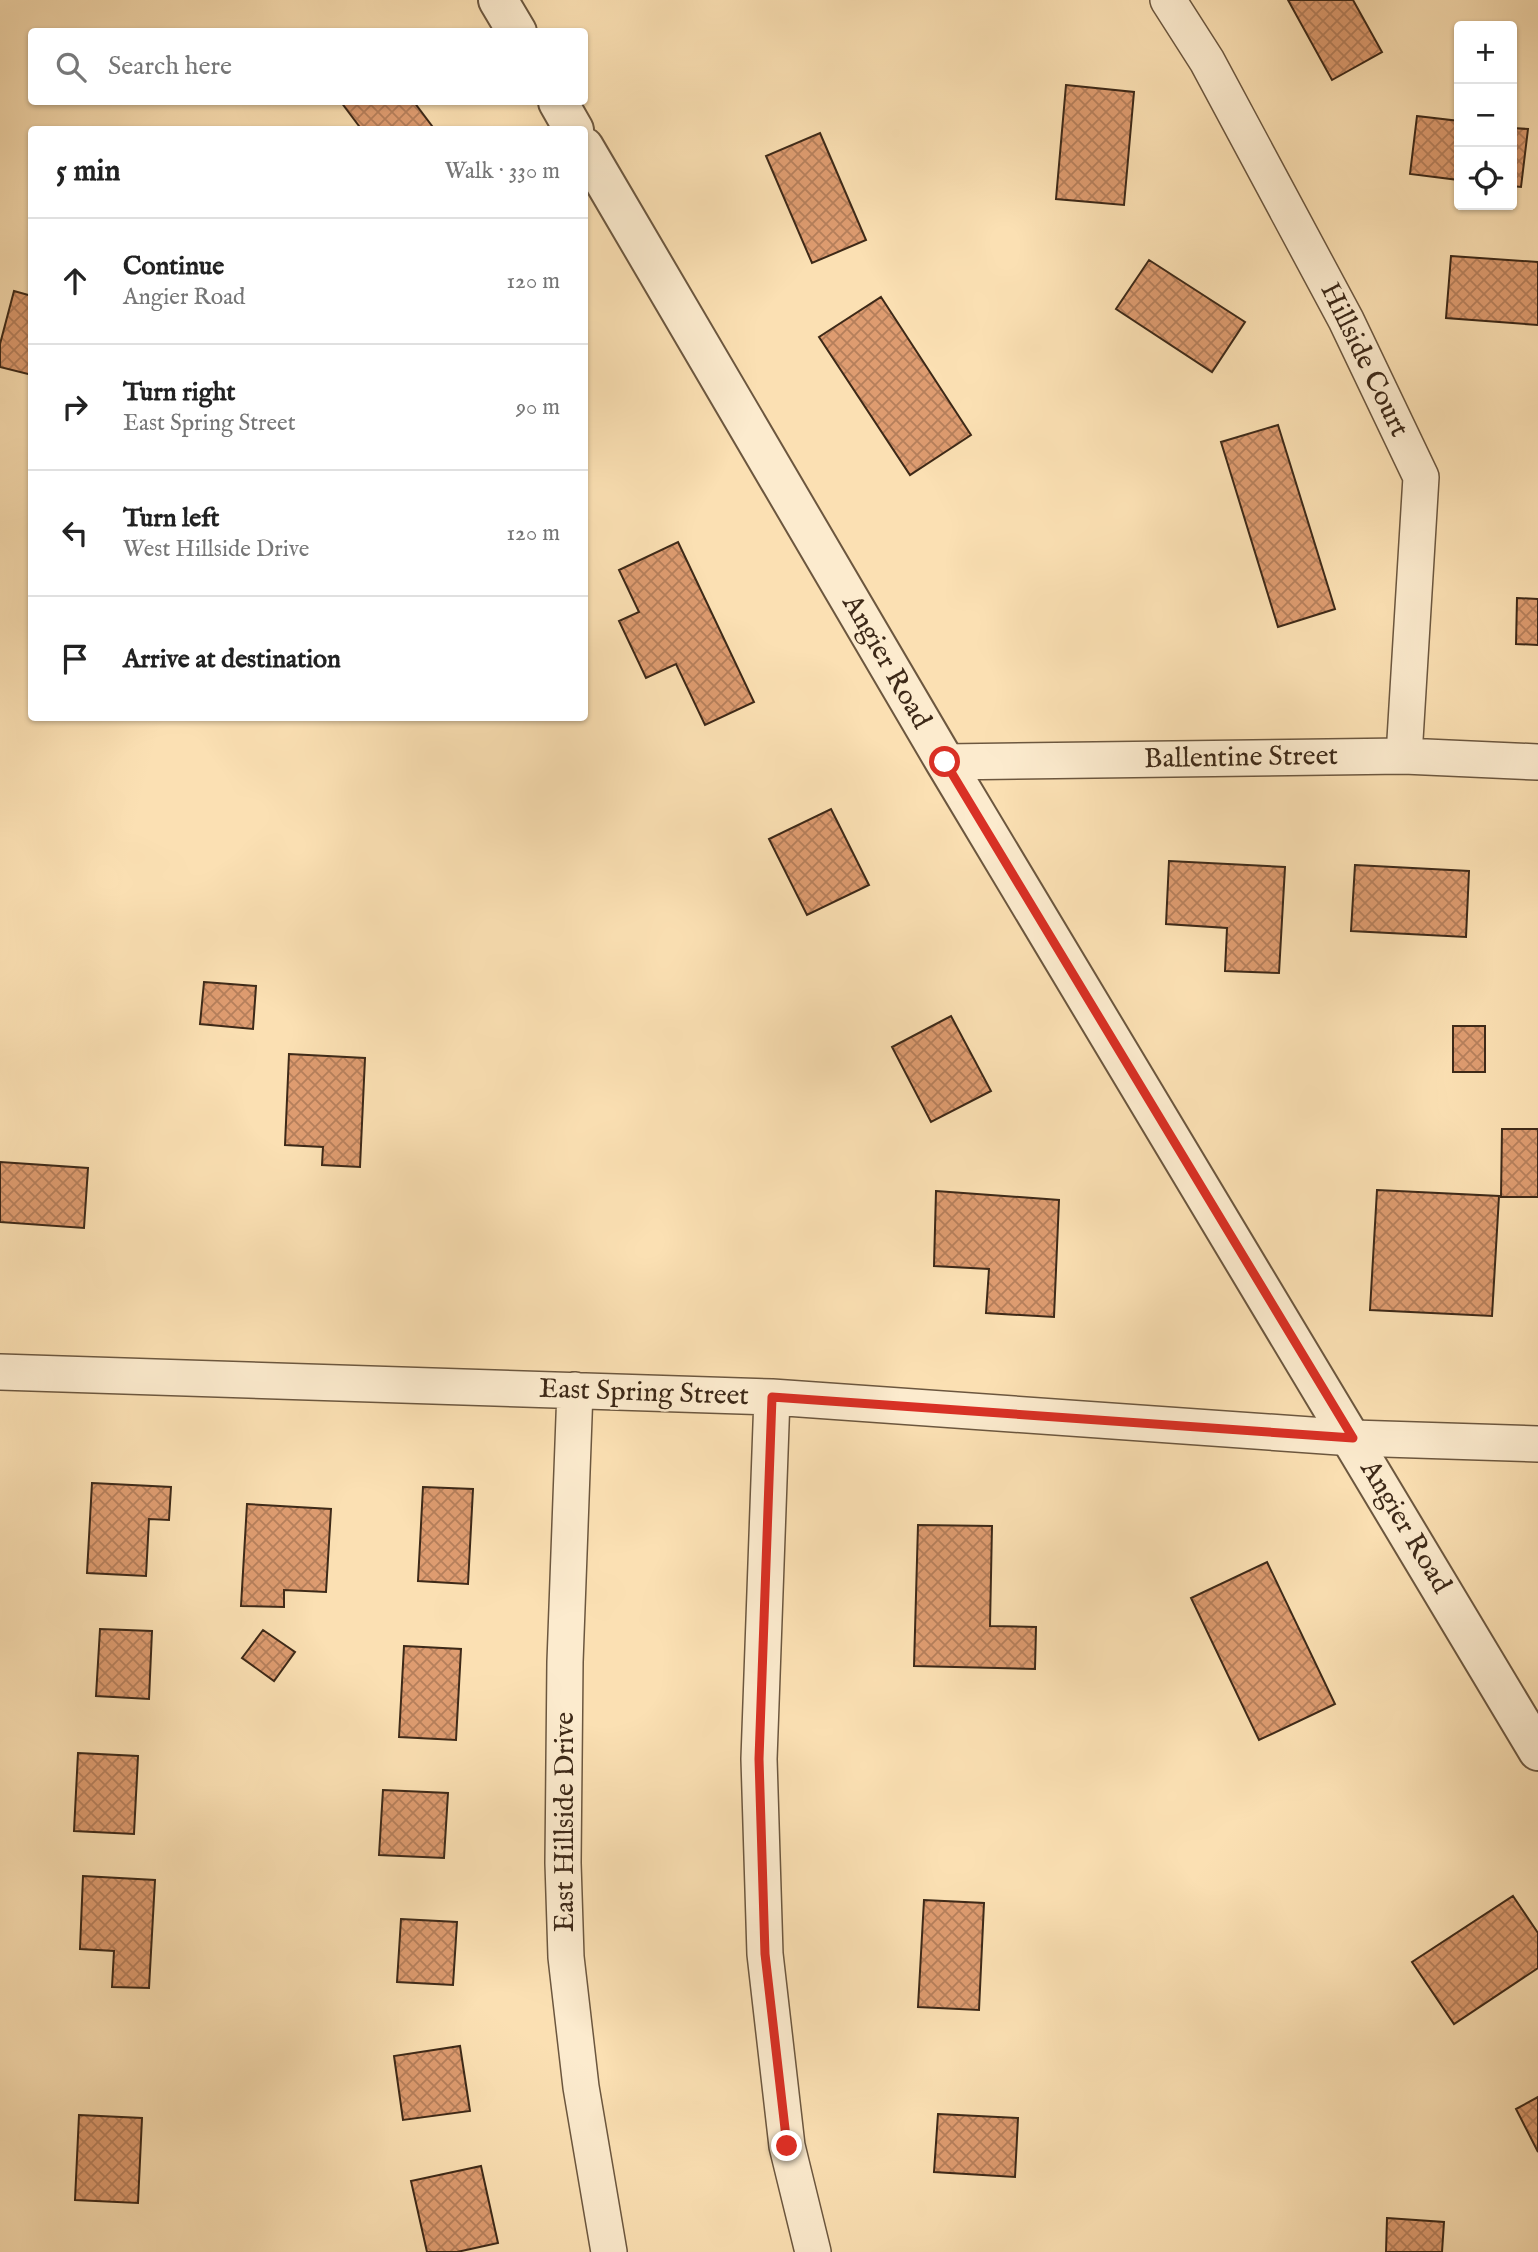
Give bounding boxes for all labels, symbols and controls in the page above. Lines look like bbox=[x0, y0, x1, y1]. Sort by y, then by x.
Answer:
map controls bbox=[1454, 21, 1517, 210]
button: + bbox=[1454, 21, 1517, 84]
search box bbox=[28, 28, 588, 105]
icon: search bbox=[52, 48, 90, 86]
text: Search here bbox=[108, 50, 232, 83]
button: − bbox=[1454, 84, 1517, 147]
button: locate bbox=[1454, 147, 1517, 210]
text: 5 min bbox=[56, 153, 121, 191]
text: Walk · 330 m bbox=[445, 157, 560, 186]
text: Continue bbox=[123, 250, 224, 283]
icon: ahead bbox=[56, 262, 94, 300]
text: 120 m bbox=[507, 267, 560, 296]
street label: Hillside Court bbox=[1312, 277, 1417, 443]
text: Angier Road bbox=[123, 283, 245, 312]
text: Turn right bbox=[123, 376, 236, 409]
icon: right bbox=[56, 388, 94, 426]
text: 90 m bbox=[516, 393, 560, 422]
text: East Spring Street bbox=[123, 409, 296, 438]
text: Turn left bbox=[123, 502, 220, 535]
icon: left bbox=[56, 514, 94, 552]
text: 120 m bbox=[507, 519, 560, 548]
text: West Hillside Drive bbox=[123, 535, 309, 564]
street label: Angier Road bbox=[833, 588, 938, 735]
icon: arrive bbox=[56, 640, 94, 678]
text: Arrive at destination bbox=[123, 643, 341, 676]
street label: Ballentine Street bbox=[1144, 739, 1339, 777]
route start bbox=[929, 746, 960, 777]
street label: East Spring Street bbox=[538, 1372, 750, 1414]
street label: Angier Road bbox=[1351, 1453, 1458, 1600]
street label: East Hillside Drive bbox=[548, 1712, 583, 1932]
route end bbox=[771, 2130, 802, 2161]

